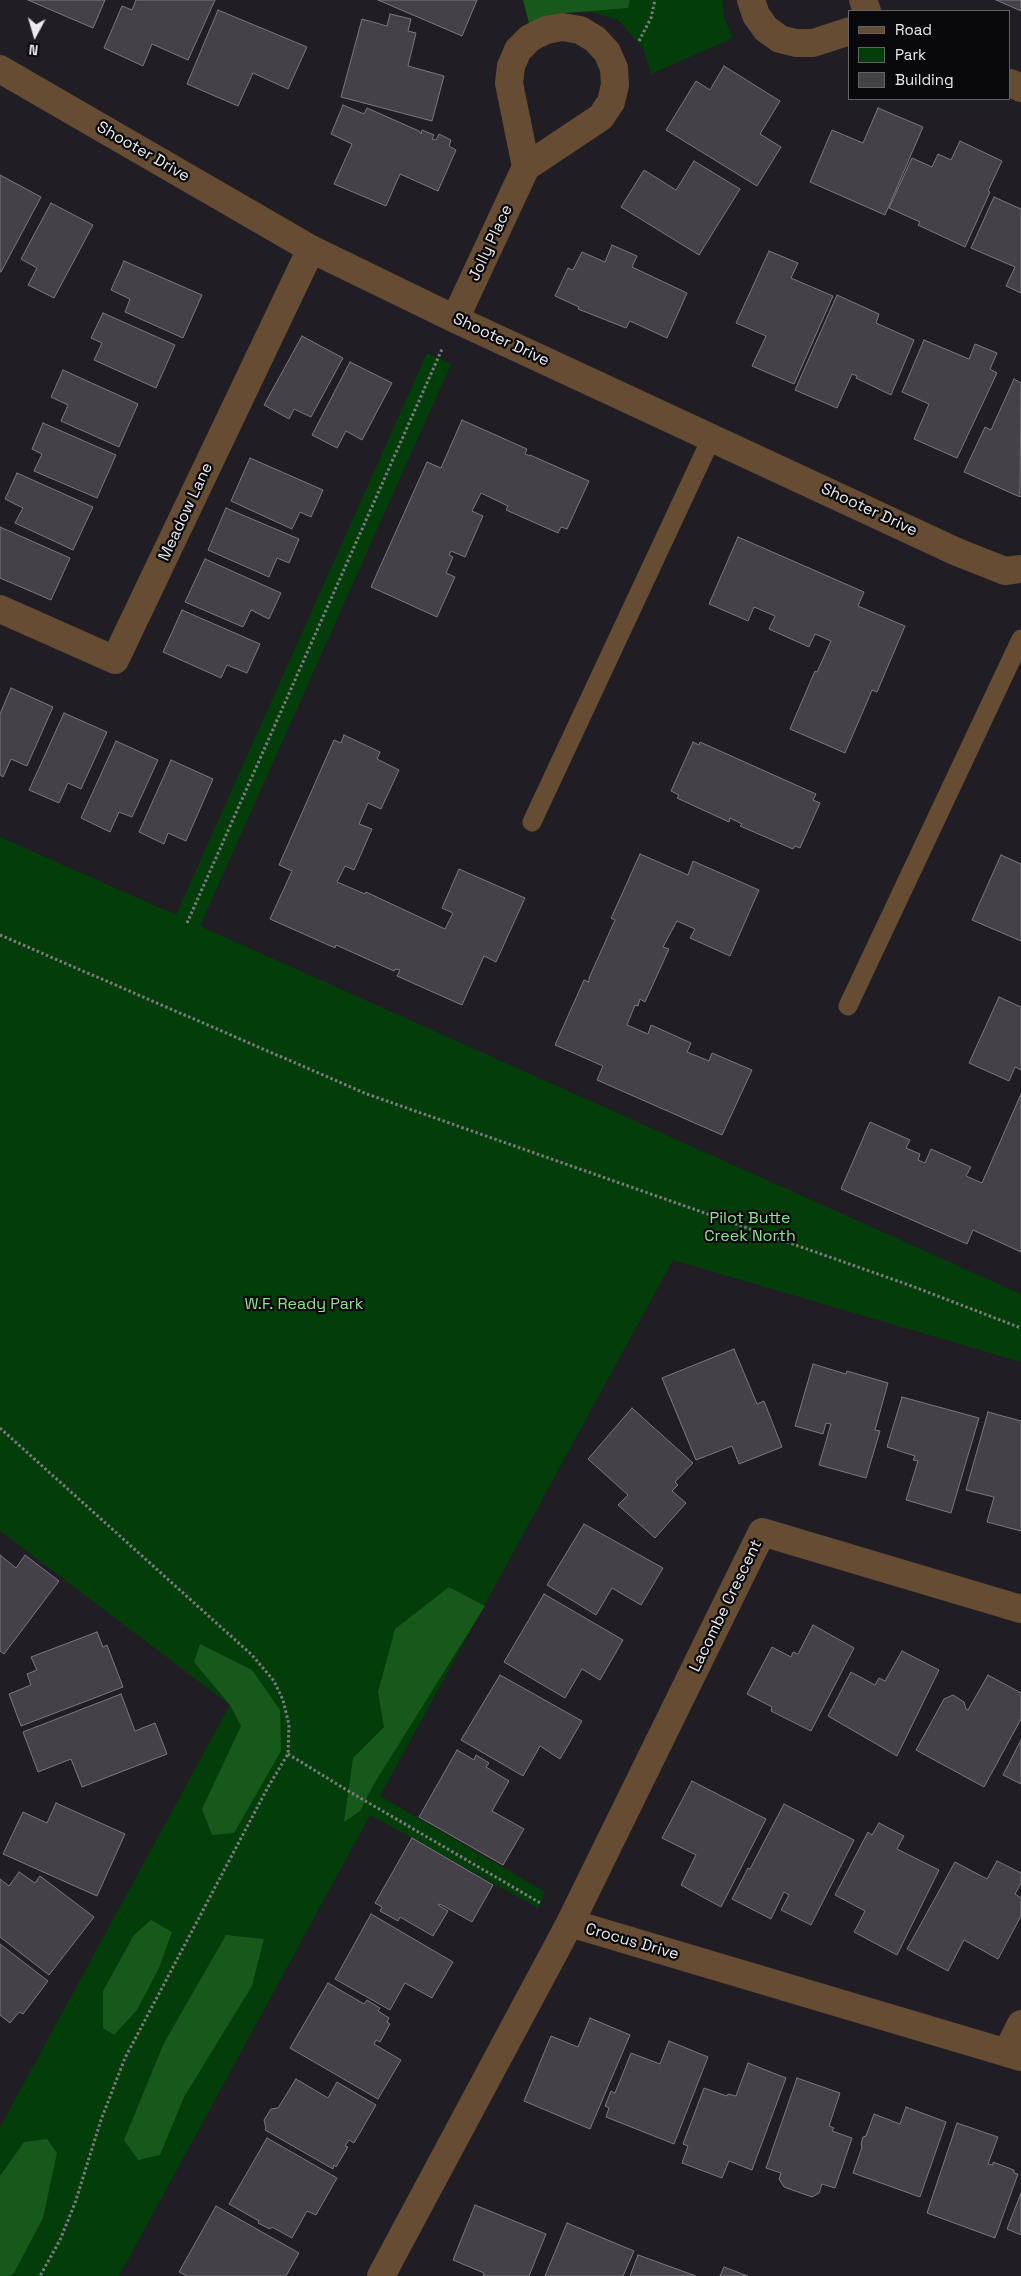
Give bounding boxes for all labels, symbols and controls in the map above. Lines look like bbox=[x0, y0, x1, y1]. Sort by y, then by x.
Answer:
north arrow bbox=[10, 10, 60, 60]
legend bbox=[848, 10, 1011, 100]
text: Road bbox=[895, 20, 932, 39]
text: N bbox=[28, 40, 39, 59]
text: Park bbox=[895, 45, 926, 64]
text: Building bbox=[895, 70, 954, 89]
street label: Shooter Drive bbox=[93, 118, 193, 186]
street label: Jolly Place bbox=[465, 202, 517, 284]
street label: Shooter Drive bbox=[450, 309, 552, 371]
street label: Meadow Lane bbox=[155, 460, 217, 564]
street label: Shooter Drive bbox=[818, 479, 920, 541]
park label: Pilot Butte Creek North bbox=[704, 1209, 796, 1247]
park label: W.F. Ready Park bbox=[245, 1295, 363, 1315]
street label: Lacombe Crescent bbox=[686, 1537, 766, 1675]
street label: Crocus Drive bbox=[583, 1920, 681, 1964]

